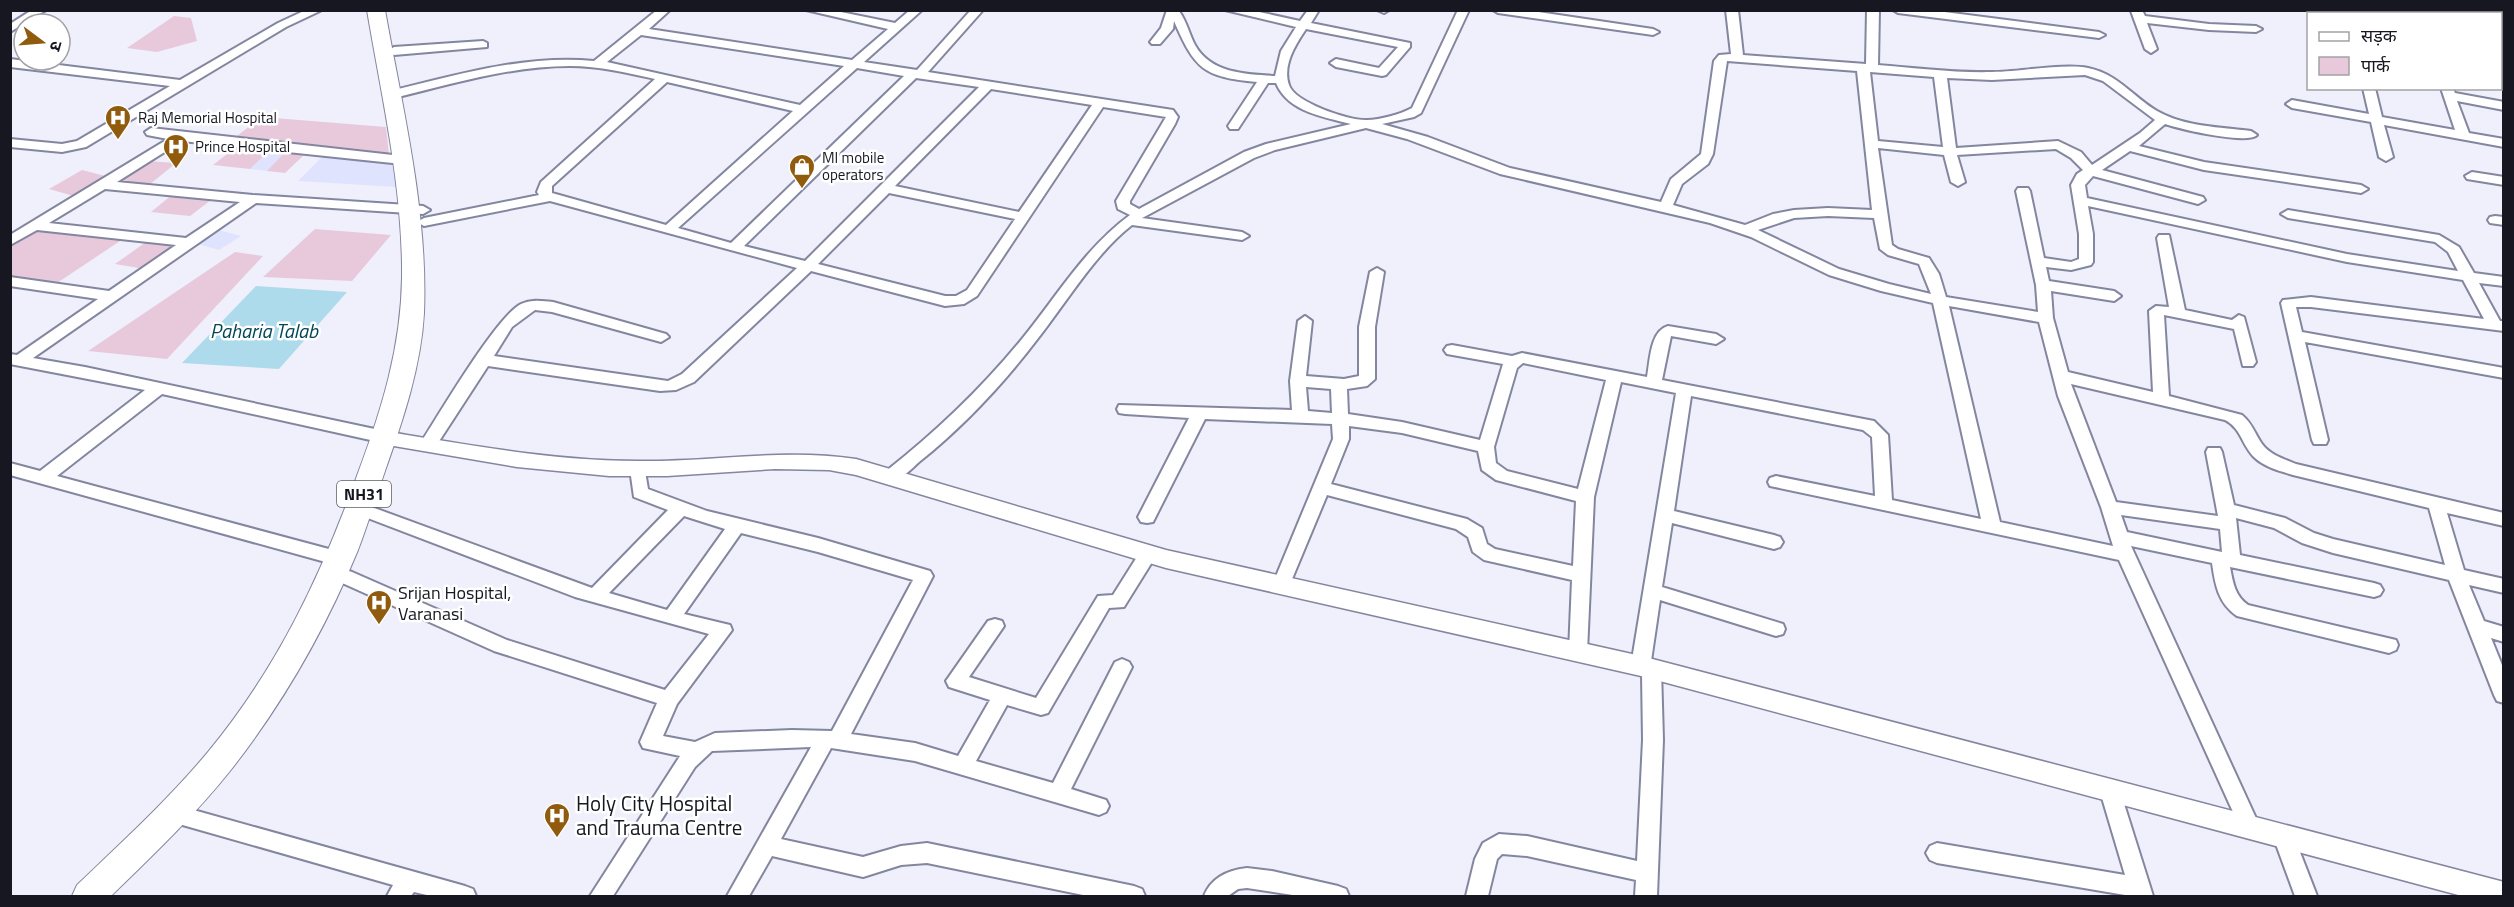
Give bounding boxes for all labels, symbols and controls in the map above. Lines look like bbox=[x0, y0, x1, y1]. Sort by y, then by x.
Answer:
north arrow bbox=[12, 12, 72, 72]
legend bbox=[2307, 12, 2502, 90]
text: सड़क bbox=[2361, 22, 2398, 49]
text: उ bbox=[43, 38, 69, 55]
text: पार्क bbox=[2361, 52, 2391, 79]
hospital icon: Raj Memorial Hospital bbox=[103, 103, 133, 141]
place label: Raj Memorial Hospital bbox=[138, 106, 277, 129]
hospital icon: Prince Hospital bbox=[161, 132, 191, 170]
place label: Prince Hospital bbox=[195, 135, 290, 158]
place label: MI mobile operators bbox=[822, 146, 884, 186]
shop icon: MI mobile operators bbox=[787, 152, 817, 190]
water label: Paharia Talab bbox=[210, 315, 319, 346]
road number: NH31 bbox=[337, 481, 391, 507]
place label: Srijan Hospital, Varanasi bbox=[398, 579, 511, 627]
hospital icon: Srijan Hospital, Varanasi bbox=[364, 588, 394, 626]
place label: Holy City Hospital and Trauma Centre bbox=[576, 787, 742, 843]
hospital icon: Holy City Hospital and Trauma Centre bbox=[542, 801, 572, 839]

